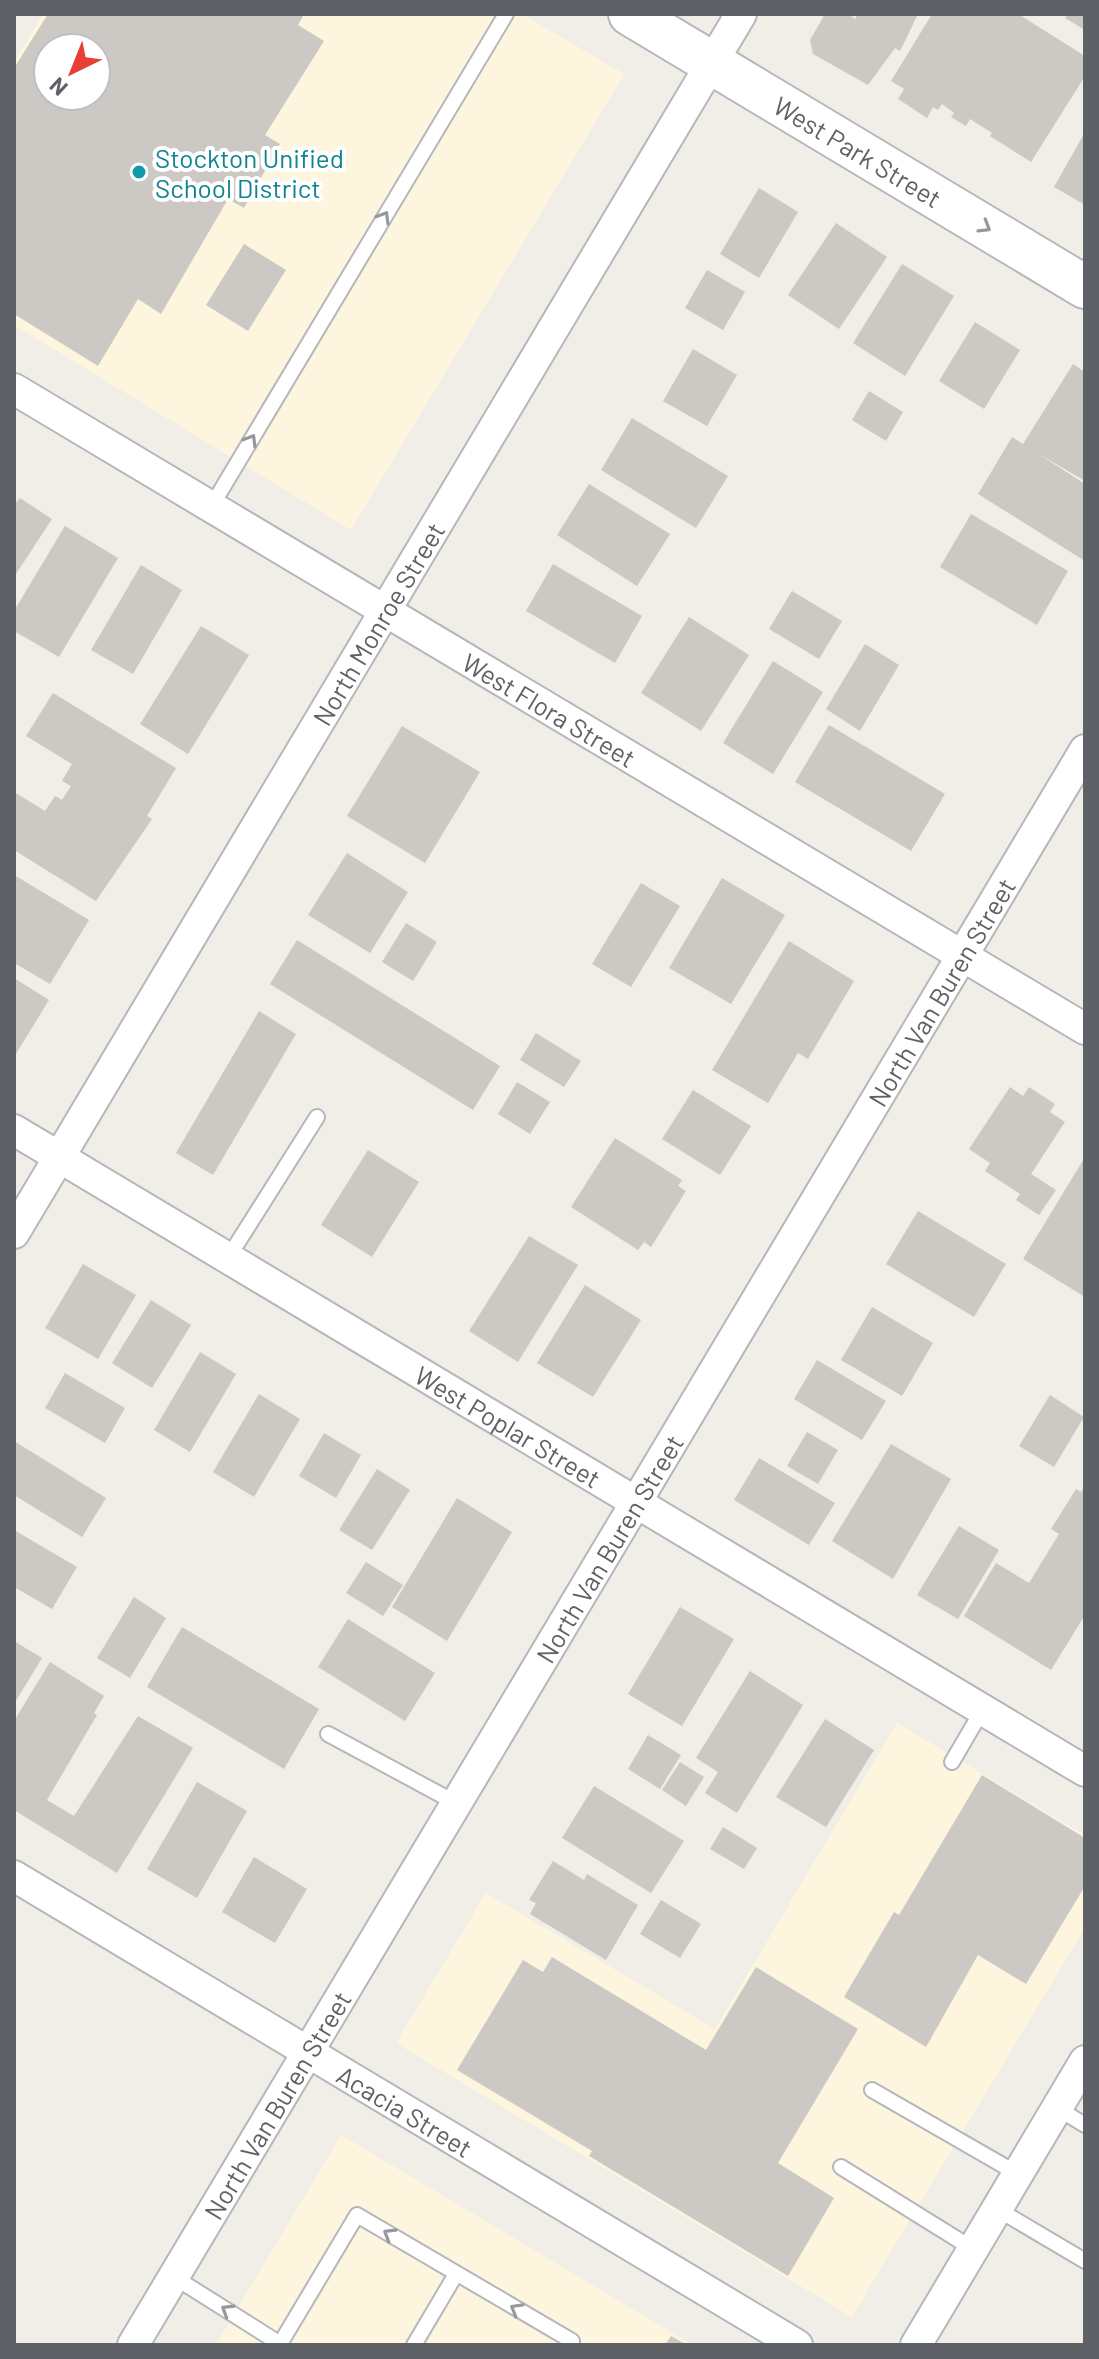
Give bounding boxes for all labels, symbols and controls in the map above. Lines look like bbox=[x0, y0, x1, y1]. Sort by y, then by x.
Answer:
north arrow bbox=[32, 32, 112, 112]
text: N bbox=[43, 73, 72, 102]
street label: West Park Street bbox=[769, 89, 947, 213]
place label: Stockton Unified School District bbox=[155, 142, 344, 203]
marker: Stockton Unified School District bbox=[130, 163, 148, 181]
one-way arrow bbox=[375, 211, 390, 226]
one-way arrow bbox=[976, 217, 991, 233]
one-way arrow bbox=[241, 434, 257, 449]
street label: North Monroe Street bbox=[305, 516, 450, 730]
street label: West Flora Street bbox=[457, 645, 642, 773]
street label: North Van Buren Street bbox=[861, 872, 1021, 1111]
street label: West Poplar Street bbox=[410, 1358, 607, 1493]
street label: North Van Buren Street bbox=[529, 1428, 689, 1668]
street label: North Van Buren Street bbox=[197, 1985, 356, 2224]
street label: Acacia Street bbox=[332, 2058, 478, 2163]
one-way arrow bbox=[383, 2228, 398, 2244]
one-way arrow bbox=[510, 2303, 525, 2319]
one-way arrow bbox=[221, 2305, 236, 2320]

